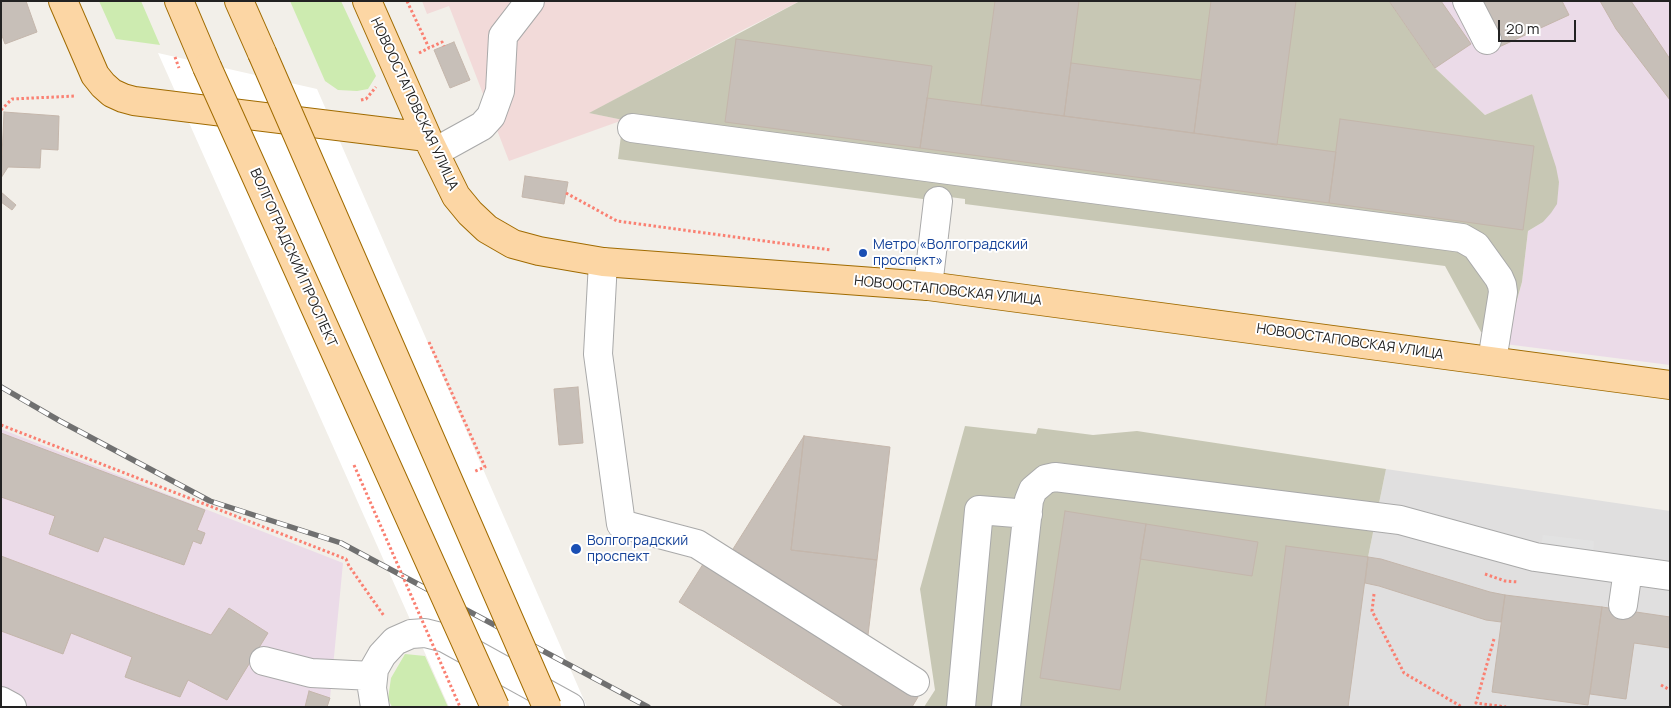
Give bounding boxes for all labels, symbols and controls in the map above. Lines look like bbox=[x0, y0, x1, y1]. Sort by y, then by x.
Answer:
scale bar bbox=[1501, 10, 1578, 42]
street label: НОВООСТАПОВСКАЯ УЛИЦА bbox=[367, 15, 461, 193]
text: 20 m bbox=[1506, 18, 1539, 39]
street label: ВОЛГОГРАДСКИЙ ПРОСПЕКТ bbox=[246, 166, 340, 350]
place label: Метро «Волгоградский проспект» bbox=[873, 237, 1028, 270]
marker: Метро «Волгоградский проспект» bbox=[857, 247, 869, 259]
street label: НОВООСТАПОВСКАЯ УЛИЦА bbox=[853, 273, 1043, 309]
street label: НОВООСТАПОВСКАЯ УЛИЦА bbox=[1255, 321, 1445, 363]
place label: Волгоградский проспект bbox=[587, 533, 688, 566]
marker: Волгоградский проспект bbox=[569, 542, 583, 556]

